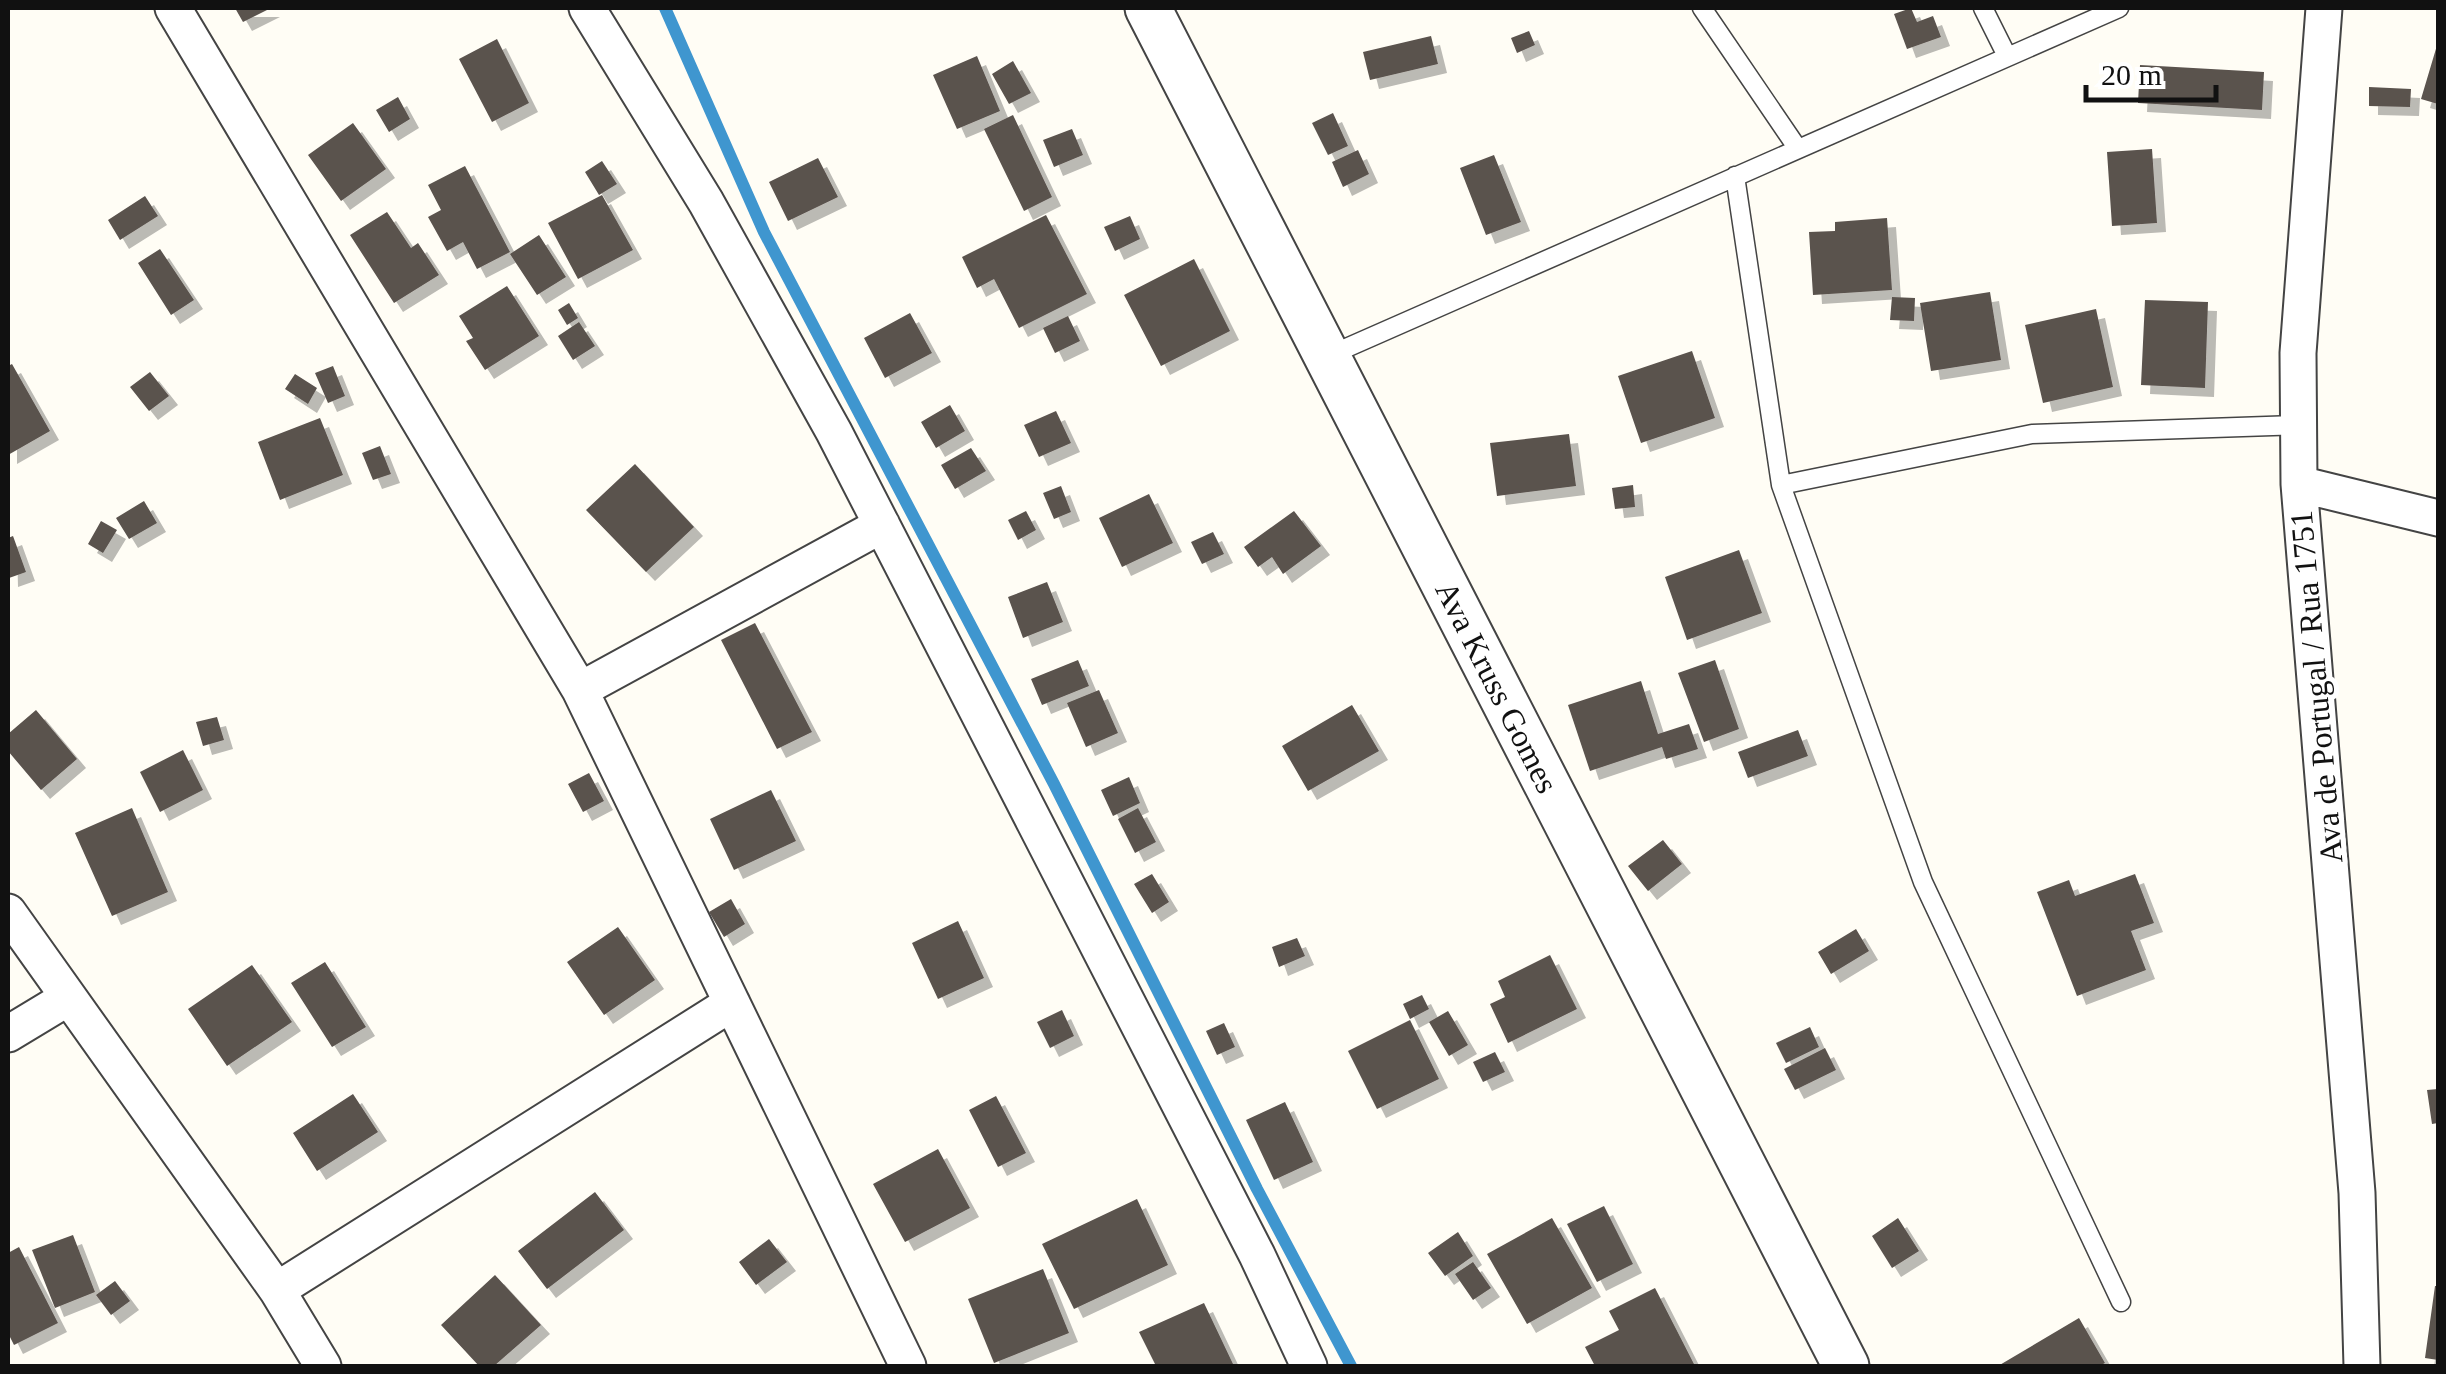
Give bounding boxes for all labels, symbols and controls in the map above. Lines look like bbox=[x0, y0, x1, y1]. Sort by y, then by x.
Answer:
scale bar bbox=[2086, 40, 2216, 102]
text: 20 m bbox=[2101, 58, 2162, 91]
street label: Ava de Portugal / Rua 1751 bbox=[2283, 509, 2349, 865]
street label: Ava Kruss Gomes bbox=[1428, 575, 1566, 799]

